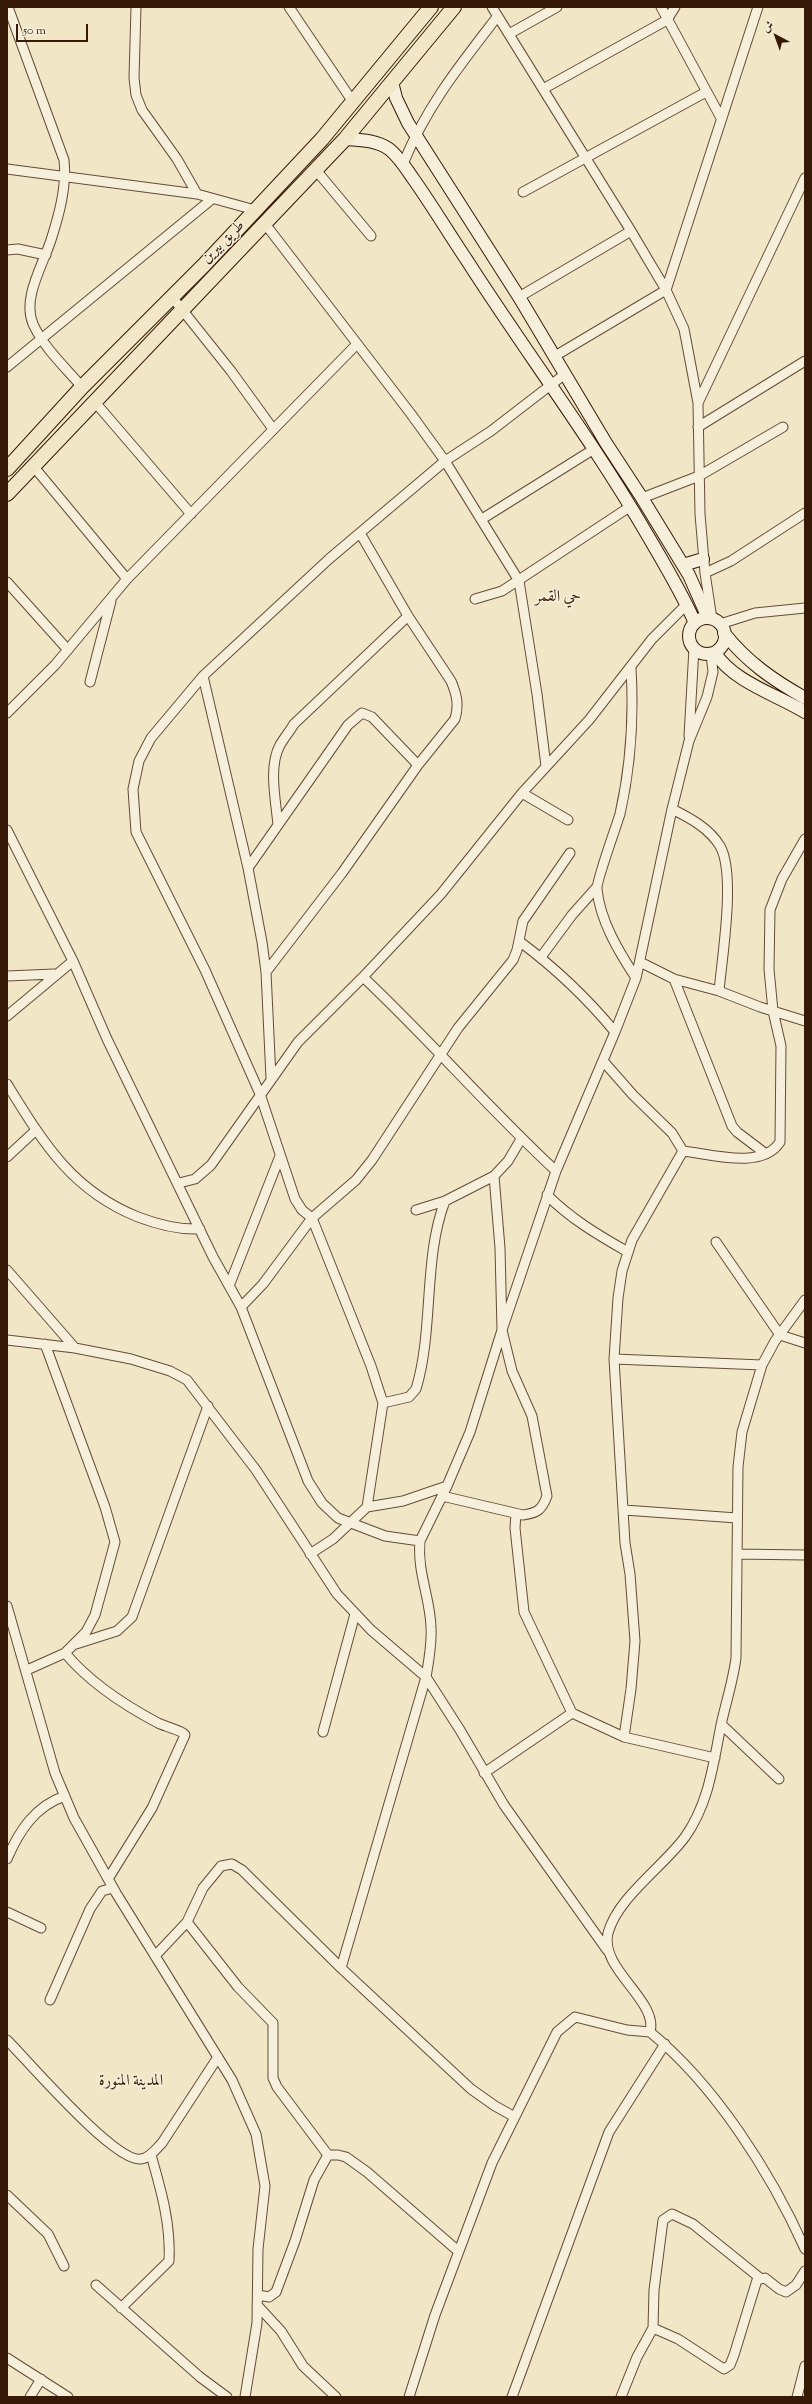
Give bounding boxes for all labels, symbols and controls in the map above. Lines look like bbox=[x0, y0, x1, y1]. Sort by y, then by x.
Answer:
scale bar bbox=[18, 16, 90, 42]
north arrow bbox=[756, 16, 796, 56]
text: ش bbox=[759, 17, 777, 37]
text: 50 m bbox=[23, 22, 46, 40]
street label: طريق بيرين bbox=[199, 218, 249, 268]
district label: حي القمر bbox=[535, 588, 581, 608]
district label: المدينة المنورة bbox=[99, 2072, 163, 2092]

